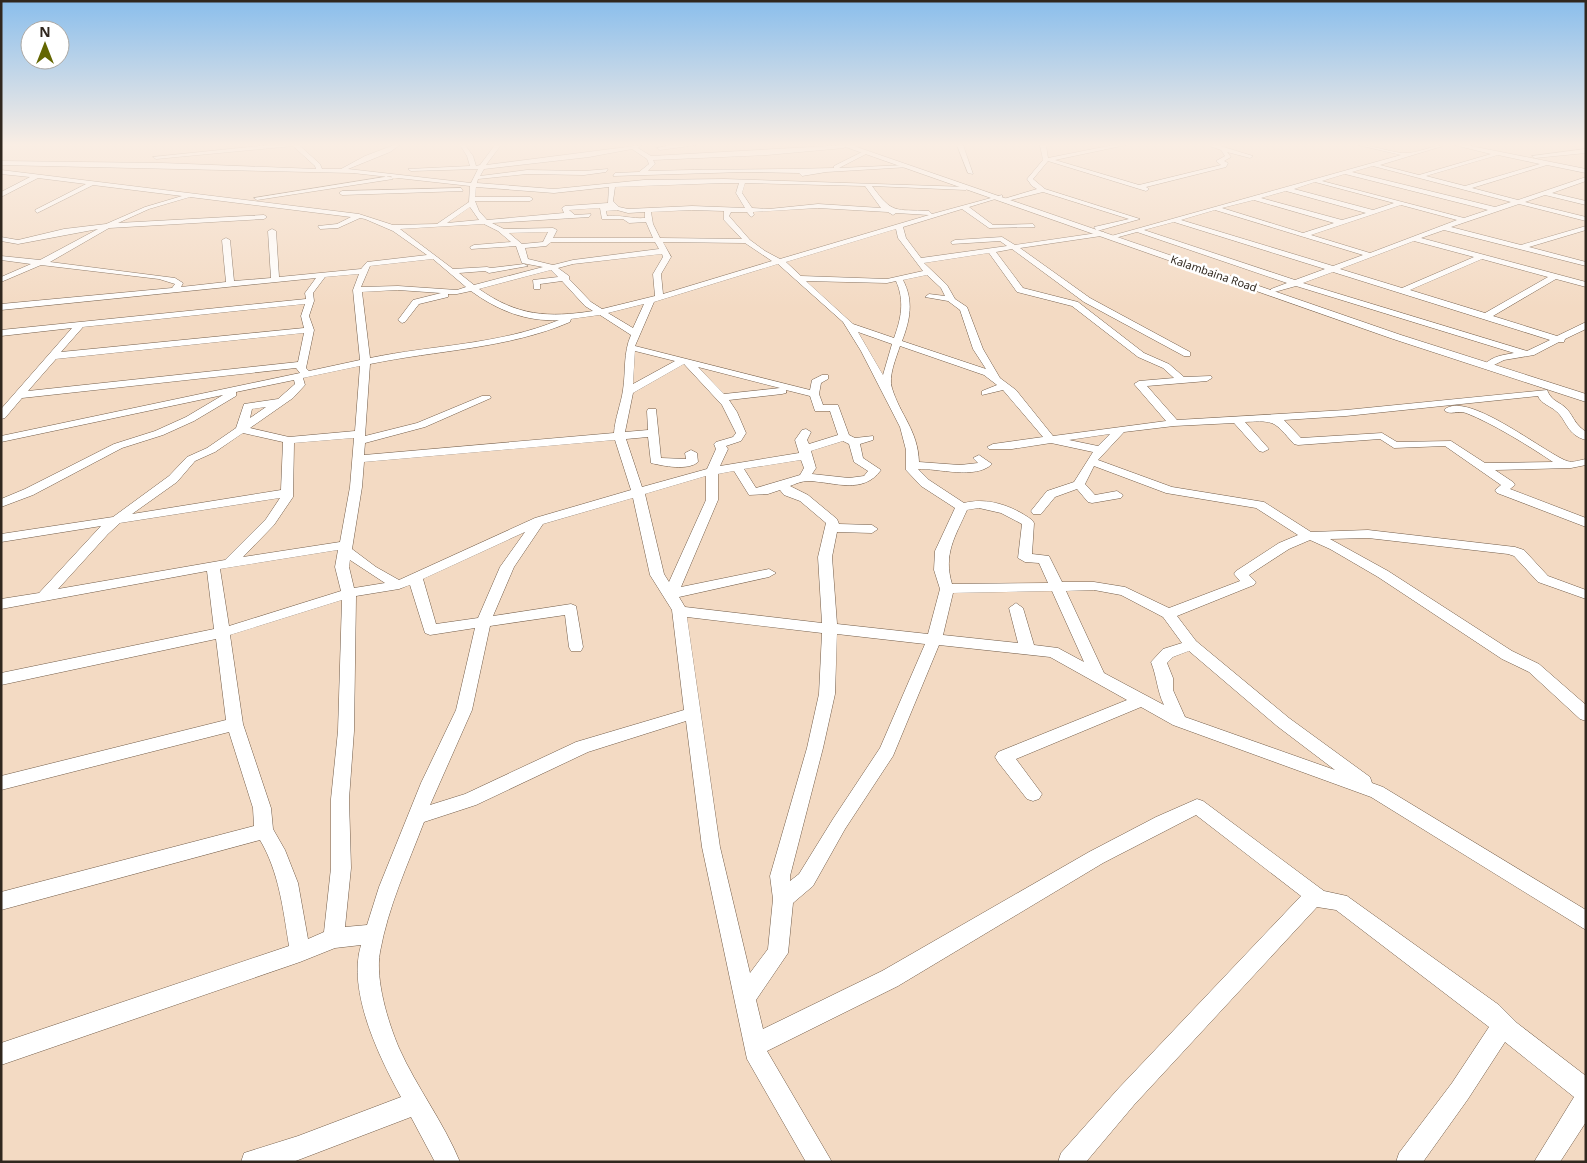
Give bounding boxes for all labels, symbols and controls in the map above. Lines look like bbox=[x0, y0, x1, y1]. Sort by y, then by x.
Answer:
north arrow bbox=[20, 20, 70, 70]
text: N bbox=[39, 22, 51, 41]
street label: Kalambaina Road bbox=[1169, 251, 1259, 295]

